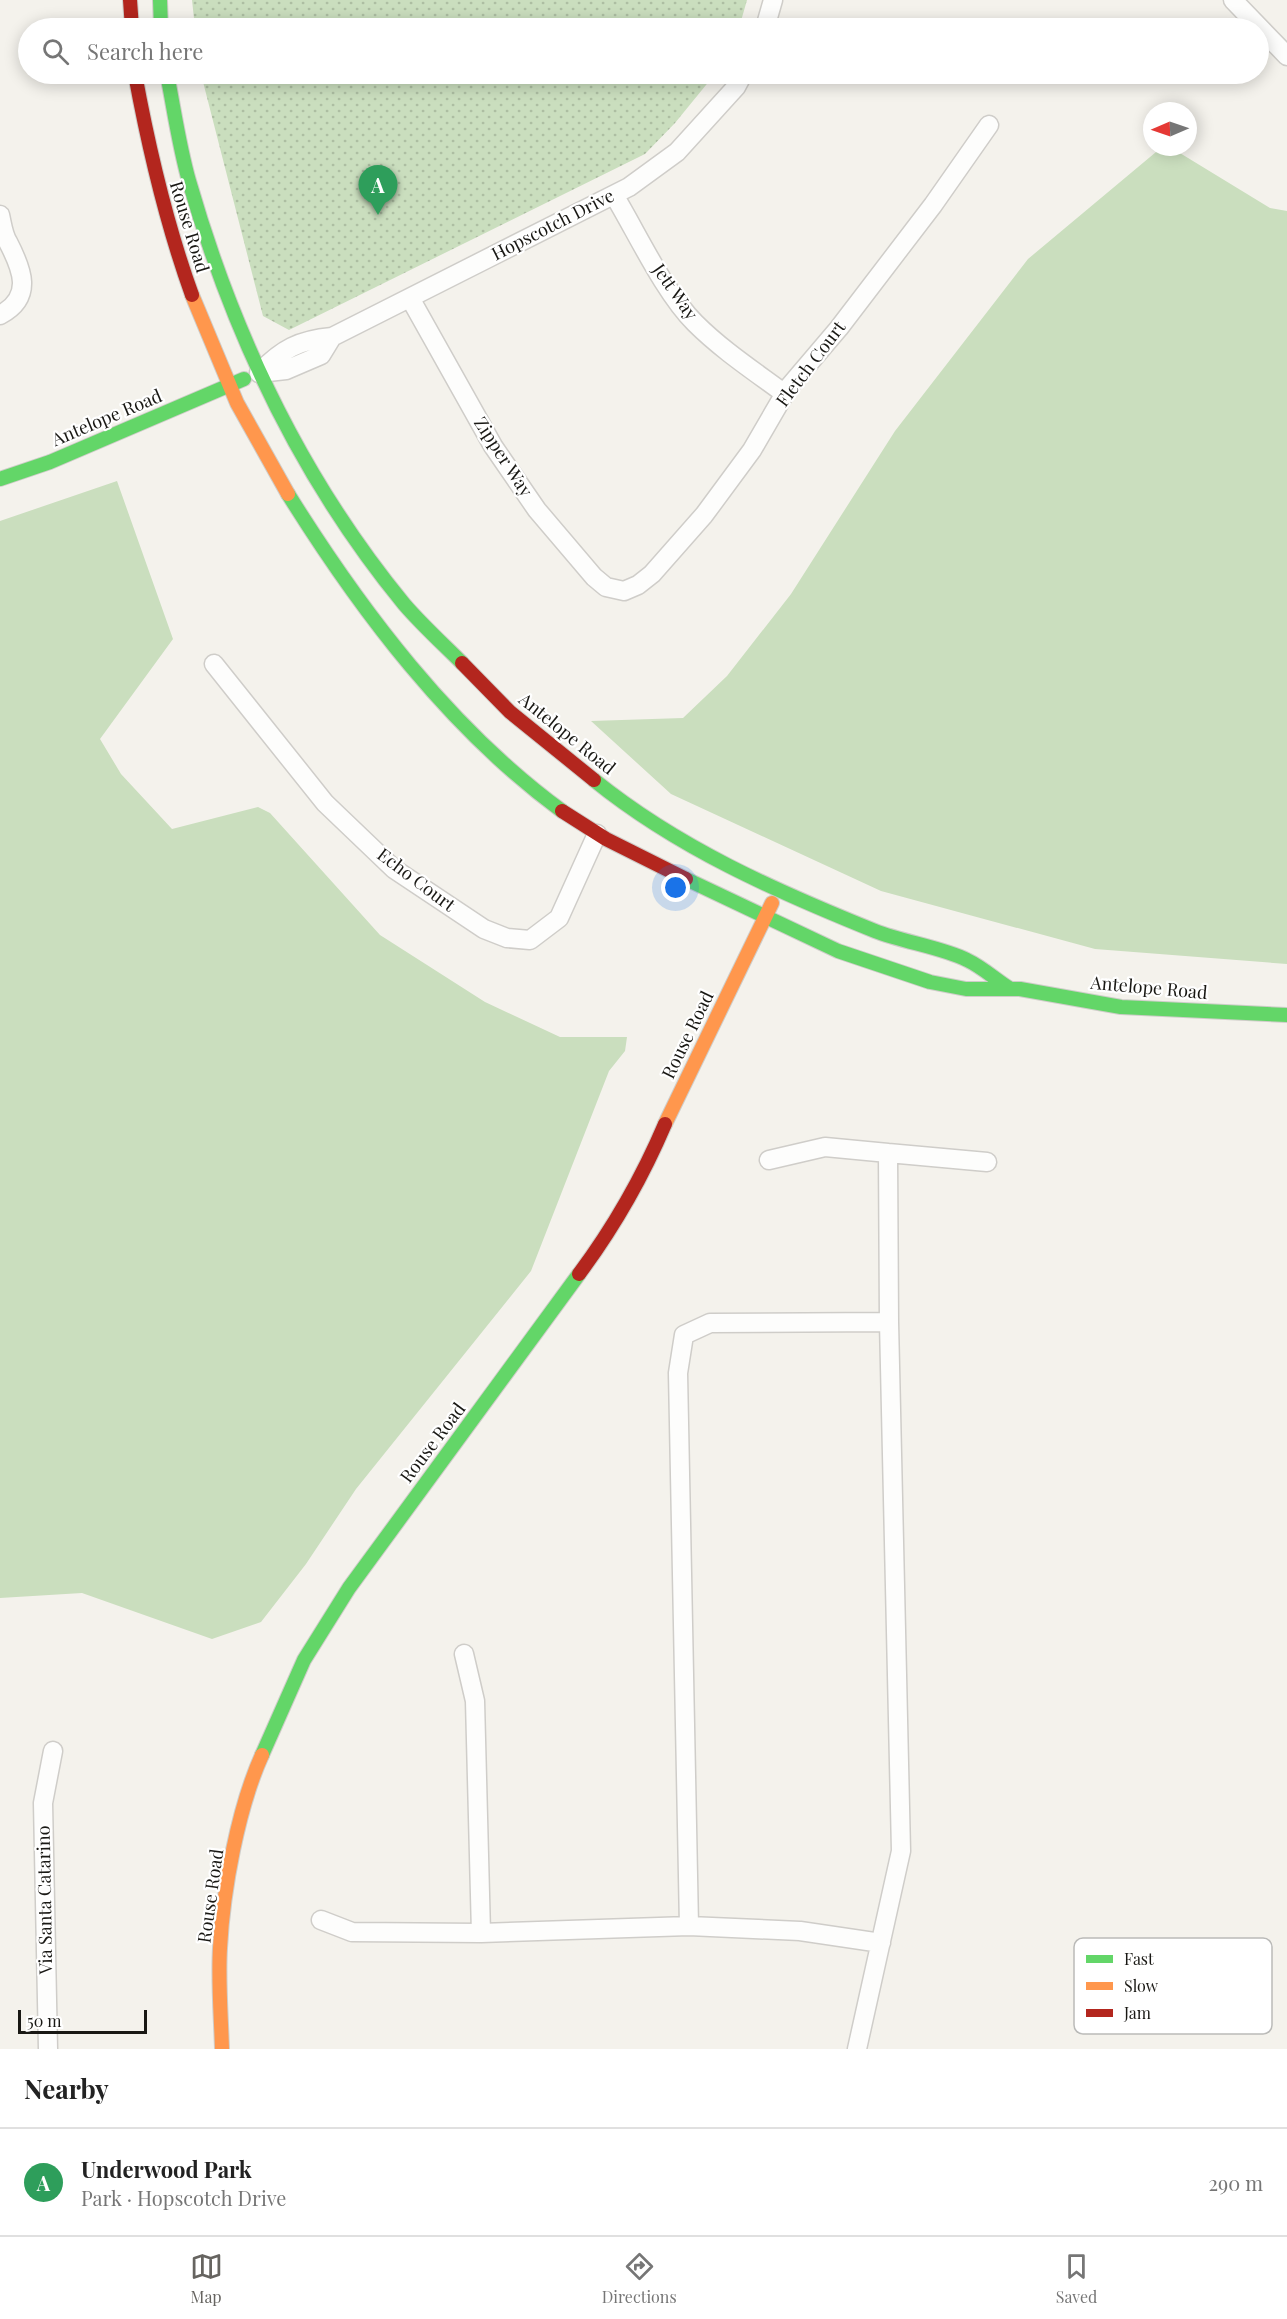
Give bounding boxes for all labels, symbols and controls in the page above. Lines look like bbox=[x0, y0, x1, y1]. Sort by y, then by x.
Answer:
search box bbox=[18, 18, 1269, 84]
icon: search bbox=[39, 35, 72, 68]
text: Search here bbox=[87, 36, 203, 66]
north arrow bbox=[1143, 102, 1197, 156]
pin: A bbox=[358, 166, 398, 215]
street label: Rouse Road bbox=[165, 178, 215, 276]
street label: Hopscotch Drive bbox=[487, 183, 618, 265]
street label: Jett Way bbox=[647, 258, 704, 324]
street label: Fletch Court bbox=[770, 315, 851, 411]
street label: Antelope Road bbox=[47, 383, 166, 451]
street label: Zipper Way bbox=[469, 412, 539, 501]
street label: Antelope Road bbox=[514, 686, 621, 780]
street label: Echo Court bbox=[373, 842, 461, 917]
your location bbox=[661, 873, 690, 902]
street label: Antelope Road bbox=[1089, 970, 1209, 1004]
street label: Rouse Road bbox=[656, 986, 719, 1082]
street label: Rouse Road bbox=[394, 1397, 471, 1487]
street label: Via Santa Catarino bbox=[31, 1825, 57, 1976]
street label: Rouse Road bbox=[192, 1847, 229, 1944]
legend bbox=[1074, 1938, 1272, 2034]
text: Fast bbox=[1124, 1948, 1154, 1969]
text: Slow bbox=[1124, 1975, 1159, 1996]
text: Jam bbox=[1123, 2002, 1151, 2023]
scale bar bbox=[18, 2007, 147, 2034]
text: 50 m bbox=[27, 2010, 61, 2031]
text: Nearby bbox=[24, 2071, 109, 2106]
text: Underwood Park bbox=[81, 2154, 252, 2184]
text: A bbox=[37, 2169, 50, 2196]
text: 290 m bbox=[1209, 2169, 1263, 2196]
text: Park · Hopscotch Drive bbox=[81, 2184, 286, 2211]
tab: Map bbox=[190, 2250, 223, 2307]
tab: Directions bbox=[602, 2250, 677, 2307]
tab: Saved bbox=[1056, 2250, 1097, 2307]

